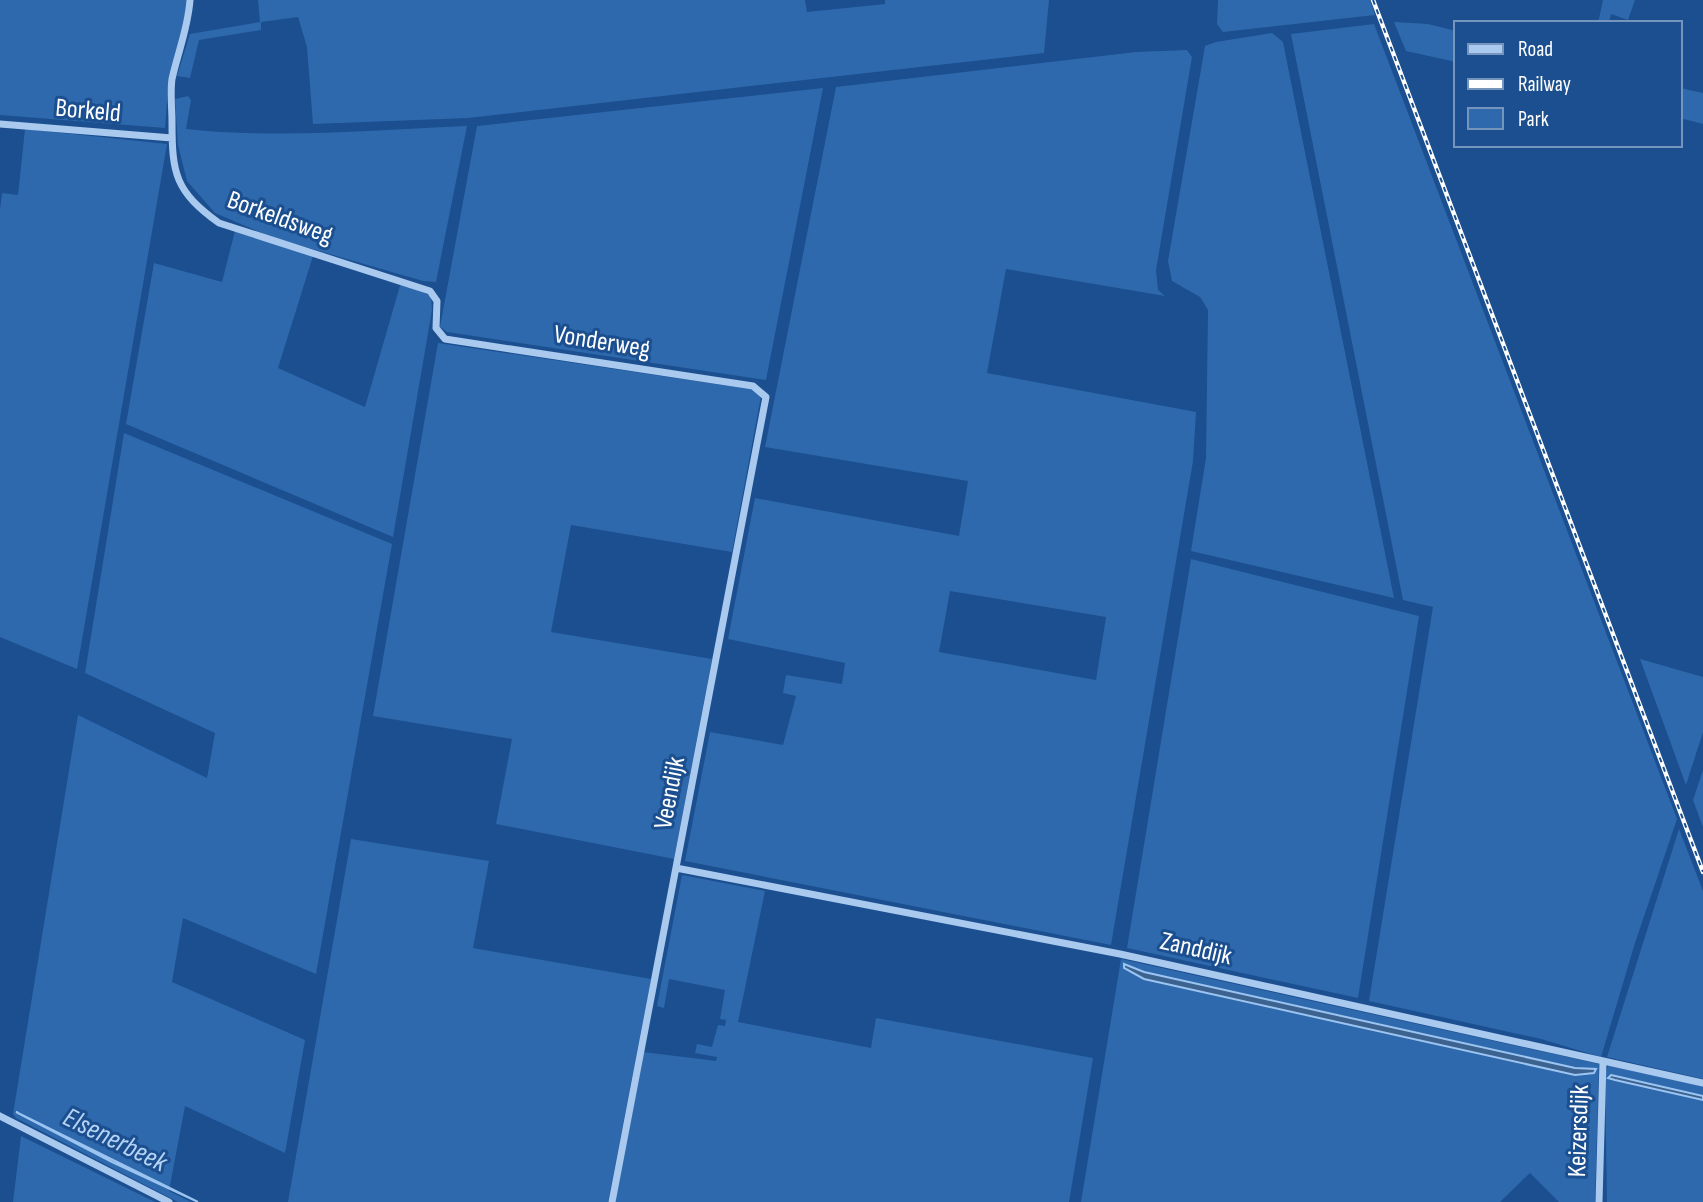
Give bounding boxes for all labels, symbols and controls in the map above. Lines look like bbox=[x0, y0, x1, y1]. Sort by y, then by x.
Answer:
legend bbox=[1454, 21, 1682, 147]
text: Road bbox=[1518, 37, 1553, 62]
text: Railway bbox=[1518, 72, 1571, 97]
street label: Borkeld bbox=[54, 93, 122, 129]
text: Park bbox=[1518, 107, 1549, 132]
street label: Borkeldsweg bbox=[223, 185, 337, 251]
street label: Vonderweg bbox=[552, 319, 652, 365]
street label: Veendijk bbox=[648, 754, 692, 832]
street label: Zanddijk bbox=[1157, 926, 1235, 972]
street label: Keizersdijk bbox=[1562, 1084, 1596, 1178]
water label: Elsenerbeek bbox=[58, 1101, 174, 1180]

